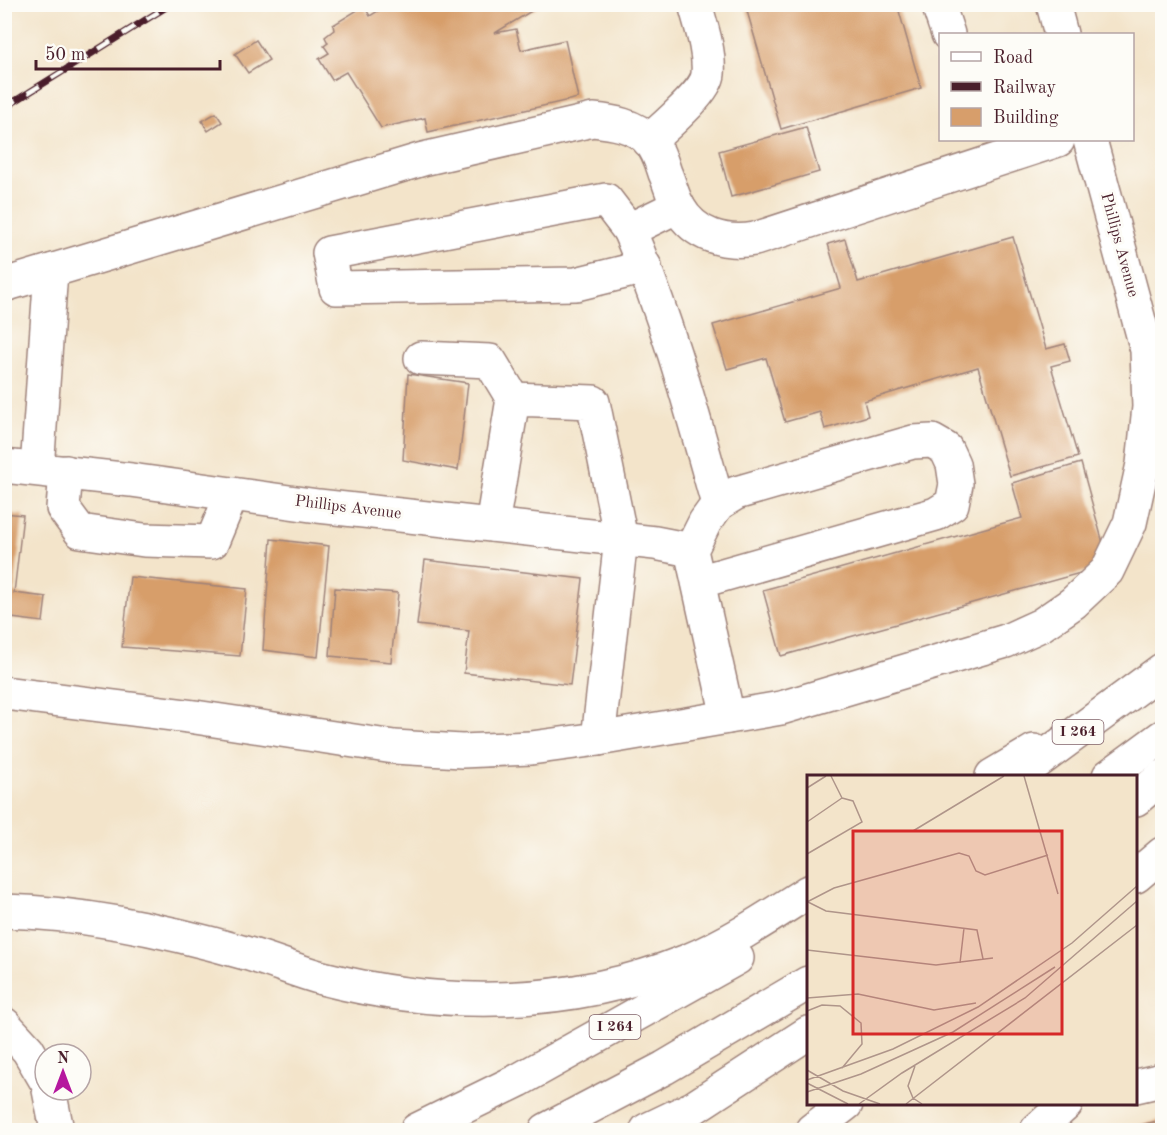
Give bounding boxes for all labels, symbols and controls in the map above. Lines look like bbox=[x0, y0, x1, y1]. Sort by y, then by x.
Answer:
scale bar bbox=[36, 33, 220, 71]
legend bbox=[939, 33, 1134, 141]
text: 50 m bbox=[45, 46, 85, 64]
text: Road bbox=[993, 49, 1033, 67]
text: Railway bbox=[993, 79, 1056, 97]
text: Building bbox=[993, 109, 1059, 127]
street label: Phillips Avenue bbox=[1097, 191, 1141, 299]
street label: Phillips Avenue bbox=[294, 494, 402, 522]
road number: I 264 bbox=[1052, 720, 1104, 744]
inset map bbox=[807, 775, 1137, 1105]
road number: I 264 bbox=[590, 1015, 640, 1039]
north arrow bbox=[33, 1042, 93, 1102]
text: N bbox=[57, 1051, 70, 1067]

